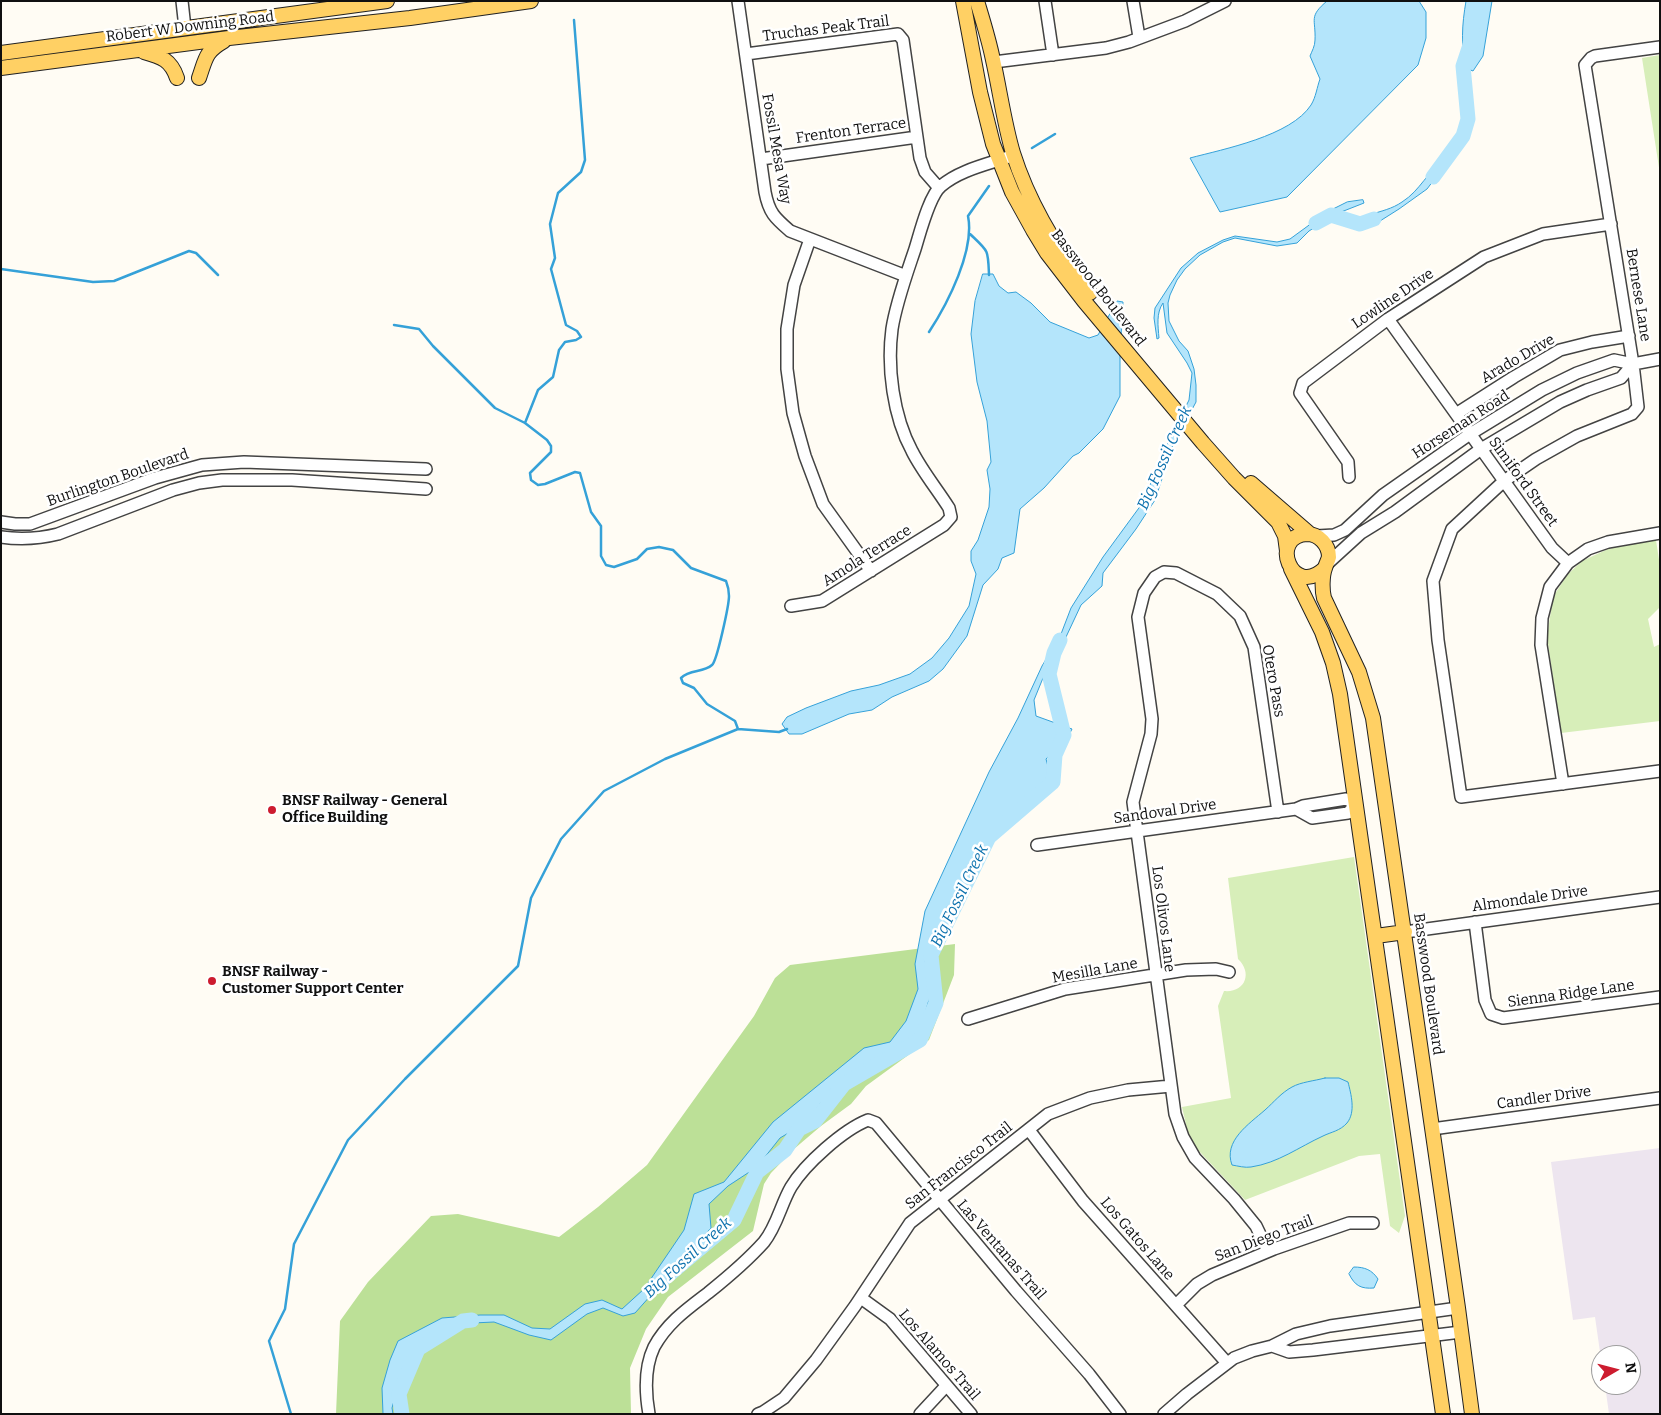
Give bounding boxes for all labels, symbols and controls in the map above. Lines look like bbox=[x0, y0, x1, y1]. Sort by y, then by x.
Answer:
street label: Robert W Downing Road bbox=[105, 8, 275, 46]
street label: Truchas Peak Trail bbox=[762, 12, 890, 46]
street label: Fossil Mesa Way bbox=[757, 92, 795, 206]
street label: Frenton Terrace bbox=[795, 114, 907, 148]
street label: Basswood Boulevard bbox=[1047, 226, 1149, 350]
street label: Bernese Lane bbox=[1622, 247, 1654, 343]
street label: Lowline Drive bbox=[1349, 265, 1437, 333]
street label: Arado Drive bbox=[1478, 331, 1558, 387]
street label: Horseman Road bbox=[1409, 387, 1513, 463]
water label: Big Fossil Creek bbox=[1134, 403, 1196, 513]
street label: Simiford Street bbox=[1485, 434, 1561, 530]
street label: Burlington Boulevard bbox=[45, 445, 191, 511]
street label: Amola Terrace bbox=[819, 522, 915, 590]
street label: Otero Pass bbox=[1258, 643, 1288, 719]
place label: BNSF Railway - General Office Building bbox=[282, 792, 447, 827]
street label: Sandoval Drive bbox=[1112, 796, 1218, 828]
marker: BNSF Railway - General Office Building bbox=[266, 804, 278, 816]
water label: Big Fossil Creek bbox=[927, 842, 993, 950]
street label: Los Olivos Lane bbox=[1148, 865, 1178, 973]
street label: Almondale Drive bbox=[1471, 882, 1589, 916]
street label: Basswood Boulevard bbox=[1409, 912, 1447, 1056]
street label: Mesilla Lane bbox=[1051, 955, 1139, 987]
place label: BNSF Railway - Customer Support Center bbox=[222, 963, 404, 998]
marker: BNSF Railway - Customer Support Center bbox=[206, 975, 218, 987]
street label: Sienna Ridge Lane bbox=[1506, 976, 1636, 1012]
street label: Candler Drive bbox=[1496, 1082, 1592, 1114]
street label: San Francisco Trail bbox=[902, 1119, 1016, 1213]
street label: Los Gatos Lane bbox=[1096, 1194, 1178, 1284]
street label: Las Ventanas Trail bbox=[953, 1196, 1049, 1304]
street label: San Diego Trail bbox=[1212, 1212, 1316, 1266]
water label: Big Fossil Creek bbox=[640, 1214, 736, 1302]
street label: Los Alamos Trail bbox=[895, 1306, 983, 1404]
north arrow bbox=[1591, 1345, 1641, 1395]
text: N bbox=[1621, 1361, 1640, 1375]

